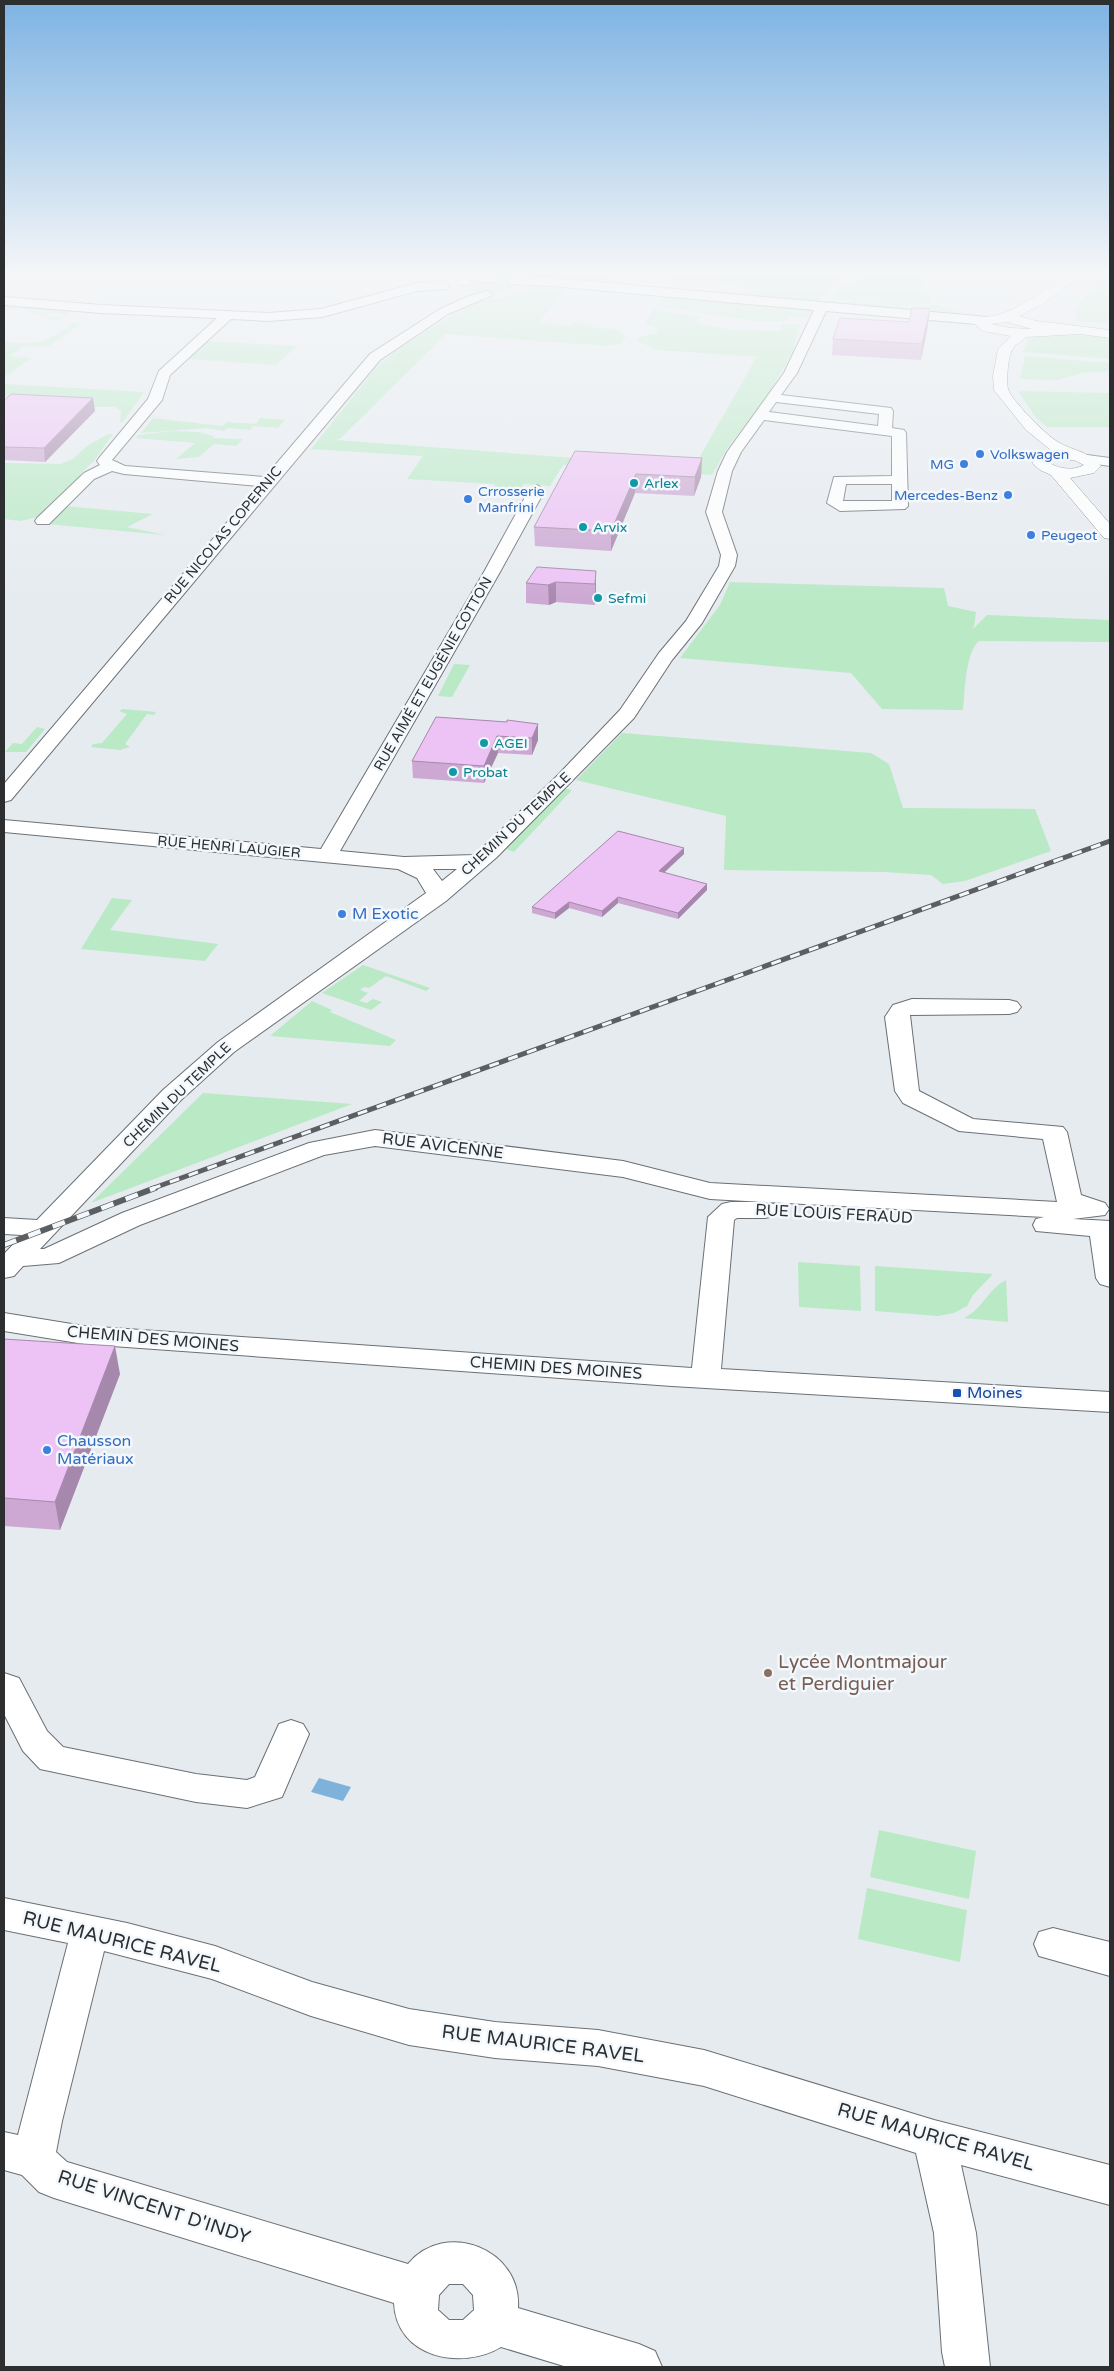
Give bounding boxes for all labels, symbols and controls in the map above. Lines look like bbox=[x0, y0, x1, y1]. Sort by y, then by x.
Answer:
place label: Volkswagen bbox=[990, 446, 1069, 463]
marker: Volkswagen bbox=[974, 448, 986, 460]
place label: MG bbox=[930, 456, 954, 473]
marker: MG bbox=[958, 458, 970, 470]
street label: RUE NICOLAS COPERNIC bbox=[161, 463, 286, 607]
place label: Arlex bbox=[644, 475, 679, 492]
marker: Arlex bbox=[628, 477, 640, 489]
place label: Crrosserie Manfrini bbox=[478, 483, 545, 516]
place label: Mercedes-Benz bbox=[894, 487, 998, 504]
marker: Mercedes-Benz bbox=[1002, 489, 1014, 501]
marker: Crrosserie Manfrini bbox=[462, 493, 474, 505]
place label: Arvix bbox=[593, 519, 627, 536]
marker: Arvix bbox=[577, 521, 589, 533]
place label: Peugeot bbox=[1041, 527, 1098, 544]
marker: Peugeot bbox=[1025, 529, 1037, 541]
street label: RUE AIMÉ ET EUGÉNIE COTTON bbox=[370, 574, 496, 774]
place label: Sefmi bbox=[608, 590, 646, 607]
marker: Sefmi bbox=[592, 592, 604, 604]
place label: AGEI bbox=[494, 735, 528, 752]
marker: AGEI bbox=[478, 737, 490, 749]
place label: Probat bbox=[463, 764, 508, 781]
marker: Probat bbox=[447, 766, 459, 778]
street label: CHEMIN DU TEMPLE bbox=[458, 769, 574, 879]
street label: RUE HENRI LAUGIER bbox=[157, 832, 301, 862]
place label: M Exotic bbox=[352, 904, 419, 924]
marker: M Exotic bbox=[336, 908, 348, 920]
street label: CHEMIN DU TEMPLE bbox=[119, 1039, 235, 1151]
street label: RUE AVICENNE bbox=[381, 1129, 505, 1163]
street label: RUE LOUIS FERAUD bbox=[755, 1200, 913, 1228]
street label: CHEMIN DES MOINES bbox=[66, 1322, 240, 1356]
street label: CHEMIN DES MOINES bbox=[469, 1352, 643, 1384]
place label: Moines bbox=[967, 1383, 1022, 1403]
marker: Moines bbox=[951, 1387, 963, 1399]
place label: Chausson Matériaux bbox=[57, 1431, 134, 1469]
marker: Chausson Matériaux bbox=[41, 1444, 53, 1456]
place label: Lycée Montmajour et Perdiguier bbox=[778, 1651, 948, 1695]
marker: Lycée Montmajour et Perdiguier bbox=[762, 1667, 774, 1679]
street label: RUE MAURICE RAVEL bbox=[20, 1907, 224, 1977]
street label: RUE MAURICE RAVEL bbox=[440, 2021, 646, 2067]
street label: RUE MAURICE RAVEL bbox=[835, 2098, 1037, 2176]
street label: RUE VINCENT D'INDY bbox=[55, 2165, 253, 2249]

